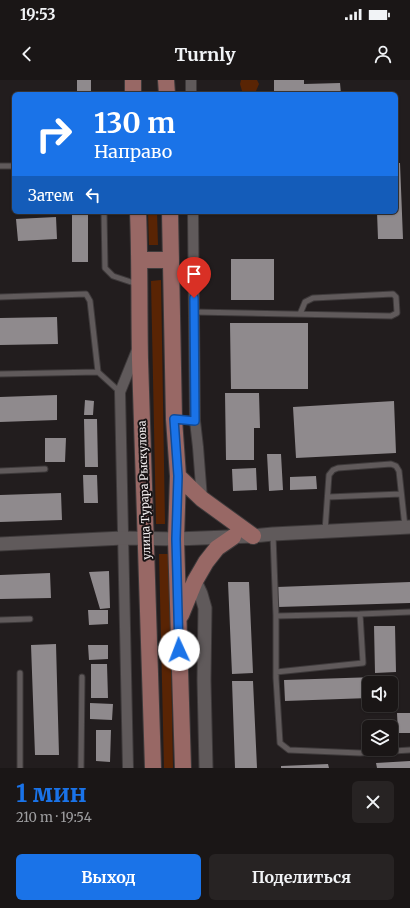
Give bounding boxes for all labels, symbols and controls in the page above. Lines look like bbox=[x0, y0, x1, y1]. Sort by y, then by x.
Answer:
text: 19:53 bbox=[20, 5, 56, 24]
icon: back bbox=[16, 43, 38, 65]
text: Turnly bbox=[174, 43, 236, 66]
icon: person bbox=[372, 43, 394, 65]
text: 130 m bbox=[94, 105, 176, 141]
icon: right bbox=[28, 108, 80, 160]
text: Направо bbox=[94, 140, 172, 163]
icon: left bbox=[82, 184, 104, 206]
text: Затем bbox=[28, 186, 74, 205]
pin bbox=[177, 257, 211, 298]
icon: arrive bbox=[183, 263, 205, 285]
street label: улица Турара Рыскулова bbox=[135, 420, 153, 560]
position arrow bbox=[158, 629, 200, 671]
map controls bbox=[362, 676, 398, 756]
button: sound bbox=[362, 676, 398, 712]
button: layers bbox=[362, 720, 398, 756]
text: 1 мин bbox=[16, 778, 87, 809]
button: close bbox=[352, 781, 394, 823]
text: 210 m · 19:54 bbox=[16, 809, 92, 826]
button: Выход bbox=[16, 854, 201, 900]
button: Поделиться bbox=[209, 854, 394, 900]

